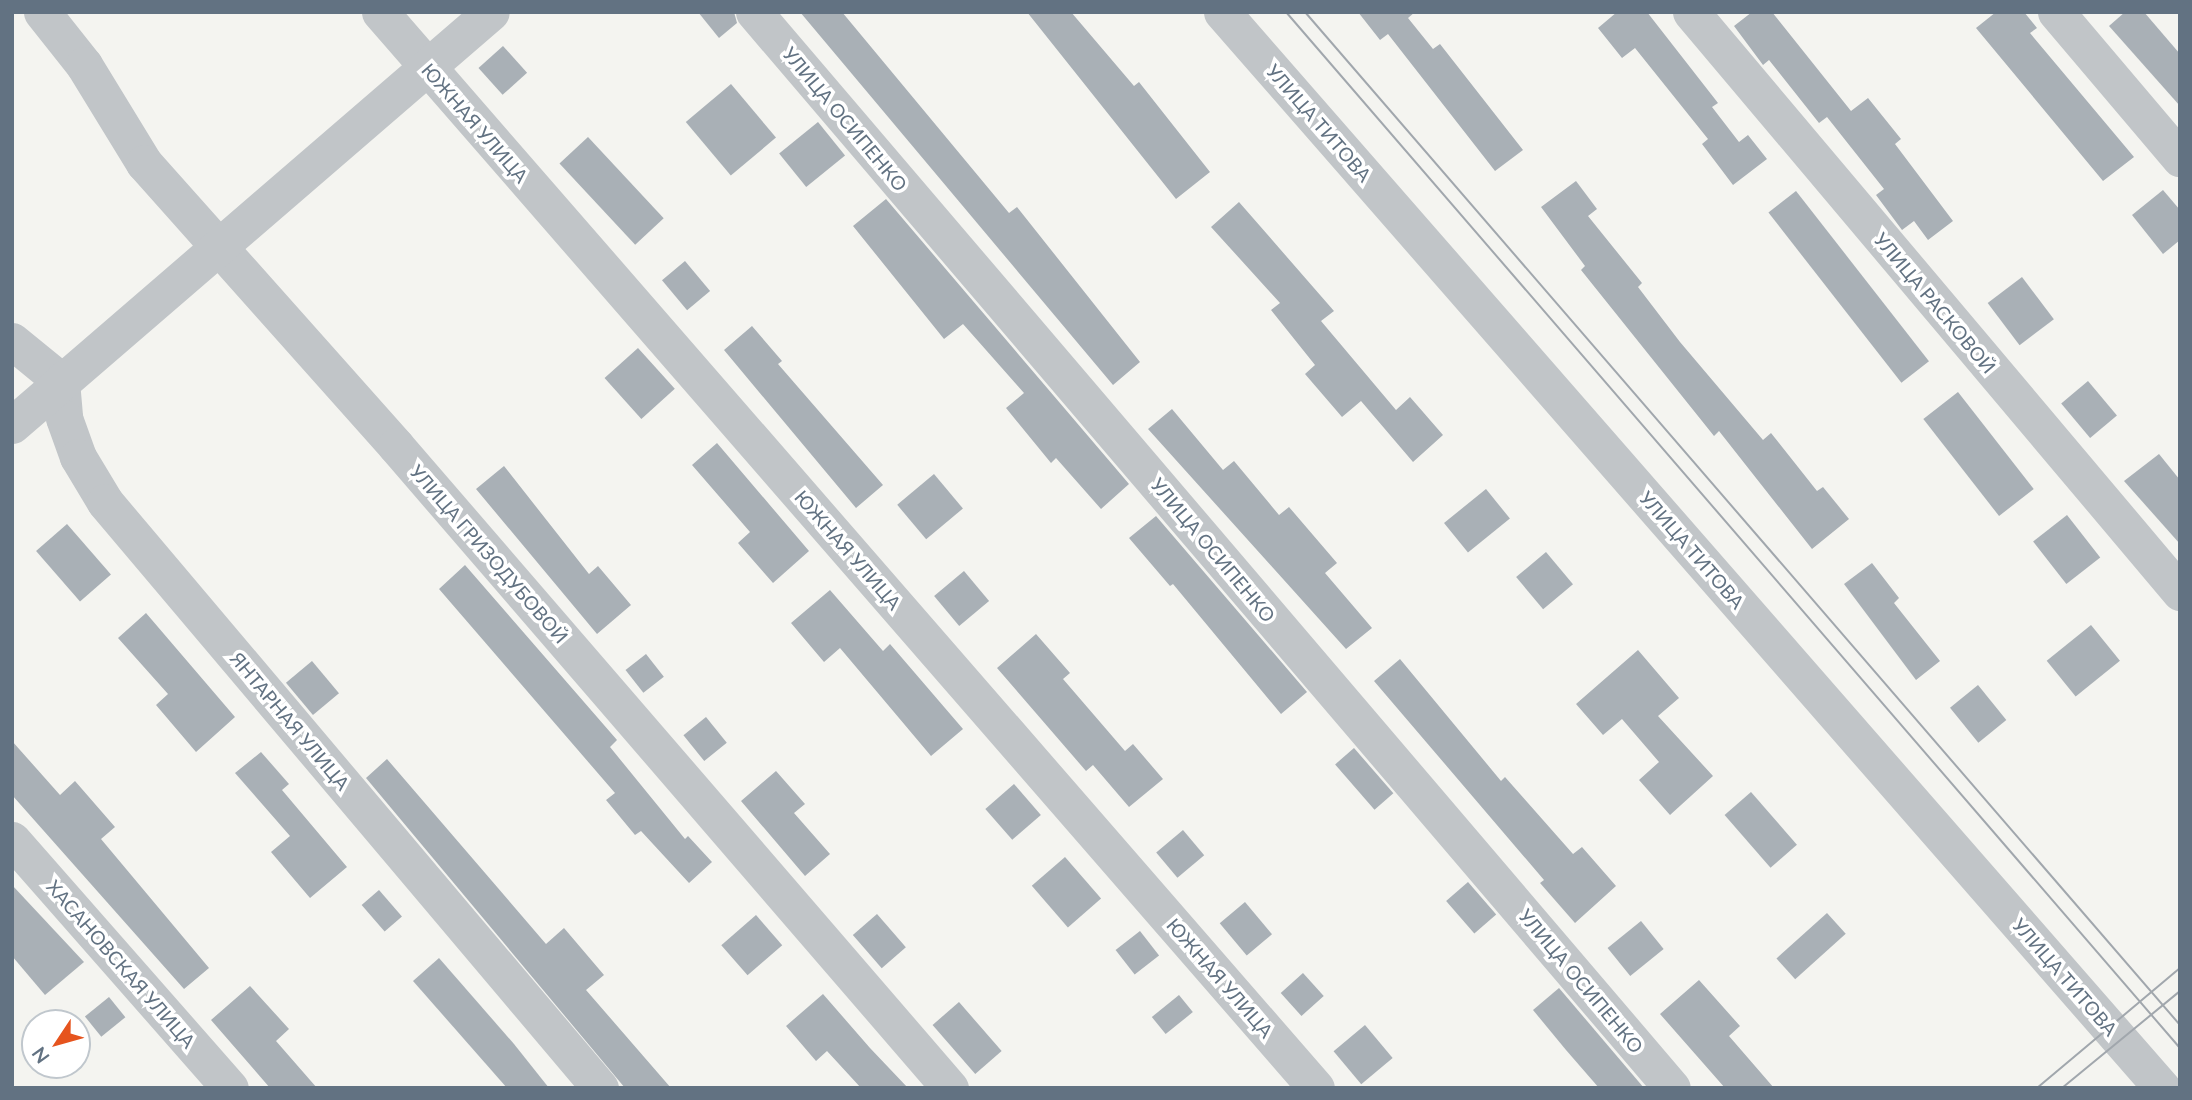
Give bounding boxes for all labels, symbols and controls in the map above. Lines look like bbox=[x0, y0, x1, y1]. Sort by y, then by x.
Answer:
street label: УЛИЦА ОСИПЕНКО bbox=[778, 42, 912, 196]
street label: ЮЖНАЯ УЛИЦА bbox=[417, 59, 533, 187]
street label: УЛИЦА ТИТОВА bbox=[1262, 60, 1376, 186]
street label: УЛИЦА РАСКОВОЙ bbox=[1870, 228, 2000, 378]
street label: УЛИЦА ГРИЗОДУБОВОЙ bbox=[405, 460, 573, 648]
street label: УЛИЦА ОСИПЕНКО bbox=[1146, 473, 1280, 627]
street label: ЮЖНАЯ УЛИЦА bbox=[790, 486, 906, 614]
street label: УЛИЦА ТИТОВА bbox=[1635, 487, 1749, 613]
street label: ЯНТАРНАЯ УЛИЦА bbox=[226, 647, 354, 795]
street label: ХАСАНОВСКАЯ УЛИЦА bbox=[42, 875, 200, 1053]
street label: УЛИЦА ОСИПЕНКО bbox=[1514, 904, 1648, 1058]
street label: ЮЖНАЯ УЛИЦА bbox=[1162, 914, 1278, 1042]
street label: УЛИЦА ТИТОВА bbox=[2008, 914, 2122, 1040]
north arrow bbox=[21, 1009, 91, 1079]
text: N bbox=[27, 1043, 54, 1068]

